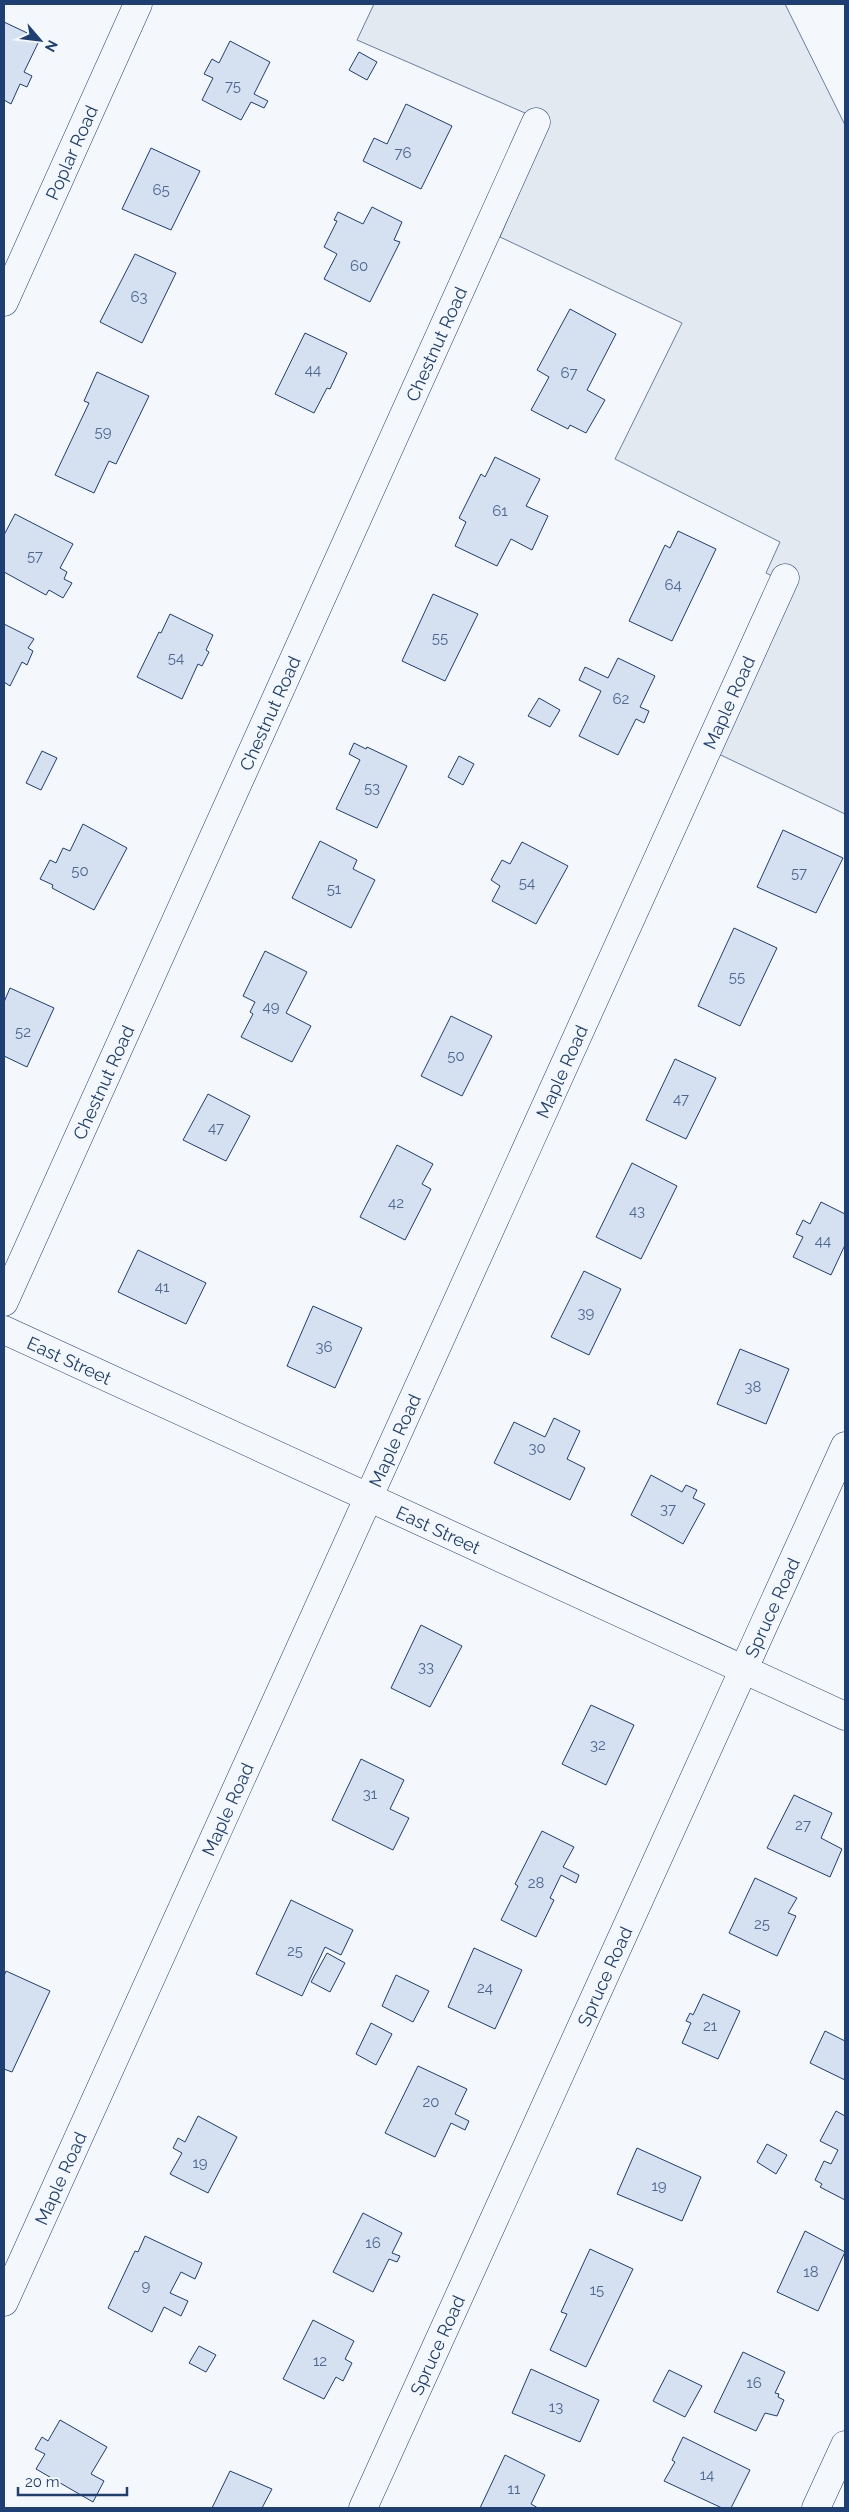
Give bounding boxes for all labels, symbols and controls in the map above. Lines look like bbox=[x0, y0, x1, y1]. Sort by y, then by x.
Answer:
north arrow bbox=[15, 15, 65, 65]
text: N bbox=[42, 38, 61, 55]
house number: 75 bbox=[225, 77, 241, 95]
street label: Poplar Road bbox=[41, 102, 102, 203]
house number: 76 bbox=[394, 144, 412, 162]
house number: 65 bbox=[152, 181, 170, 199]
house number: 60 bbox=[350, 257, 368, 275]
street label: Chestnut Road bbox=[401, 283, 471, 404]
house number: 63 bbox=[130, 288, 148, 306]
house number: 44 bbox=[305, 361, 321, 379]
house number: 67 bbox=[560, 364, 578, 382]
house number: 59 bbox=[95, 423, 112, 441]
house number: 61 bbox=[492, 502, 508, 520]
house number: 57 bbox=[27, 547, 43, 565]
house number: 64 bbox=[664, 576, 682, 594]
house number: 55 bbox=[432, 629, 448, 647]
house number: 54 bbox=[168, 649, 184, 667]
street label: Chestnut Road bbox=[235, 653, 304, 774]
street label: Maple Road bbox=[698, 653, 759, 752]
house number: 62 bbox=[613, 690, 630, 708]
house number: 53 bbox=[364, 779, 380, 797]
house number: 50 bbox=[71, 862, 89, 880]
house number: 57 bbox=[791, 864, 807, 882]
house number: 54 bbox=[519, 874, 535, 892]
house number: 51 bbox=[327, 880, 342, 898]
house number: 55 bbox=[729, 968, 745, 986]
house number: 49 bbox=[263, 998, 280, 1016]
street label: Chestnut Road bbox=[68, 1022, 138, 1143]
street label: Maple Road bbox=[531, 1022, 592, 1121]
house number: 52 bbox=[15, 1023, 31, 1041]
house number: 50 bbox=[447, 1047, 465, 1065]
house number: 47 bbox=[673, 1090, 689, 1108]
house number: 47 bbox=[208, 1119, 224, 1137]
house number: 42 bbox=[388, 1194, 404, 1212]
house number: 43 bbox=[629, 1202, 645, 1220]
house number: 44 bbox=[815, 1232, 831, 1250]
house number: 41 bbox=[155, 1278, 170, 1296]
house number: 39 bbox=[578, 1304, 595, 1322]
street label: East Street bbox=[24, 1332, 115, 1388]
house number: 36 bbox=[315, 1338, 333, 1356]
house number: 38 bbox=[745, 1378, 762, 1396]
street label: Maple Road bbox=[364, 1390, 425, 1490]
house number: 30 bbox=[528, 1439, 546, 1457]
house number: 37 bbox=[660, 1500, 676, 1518]
street label: East Street bbox=[393, 1501, 484, 1558]
street label: Spruce Road bbox=[740, 1554, 803, 1661]
house number: 33 bbox=[418, 1658, 434, 1676]
house number: 32 bbox=[590, 1736, 606, 1754]
street label: Maple Road bbox=[197, 1759, 257, 1859]
house number: 31 bbox=[363, 1785, 378, 1803]
house number: 27 bbox=[795, 1816, 811, 1834]
house number: 28 bbox=[528, 1874, 544, 1892]
house number: 25 bbox=[754, 1915, 770, 1933]
street label: Spruce Road bbox=[573, 1923, 636, 2029]
house number: 25 bbox=[287, 1942, 303, 1960]
house number: 24 bbox=[477, 1979, 493, 1997]
house number: 21 bbox=[703, 2017, 718, 2035]
house number: 20 bbox=[423, 2093, 440, 2111]
street label: Maple Road bbox=[30, 2128, 90, 2228]
house number: 19 bbox=[192, 2154, 208, 2172]
house number: 19 bbox=[651, 2177, 667, 2195]
house number: 16 bbox=[365, 2234, 381, 2252]
house number: 18 bbox=[803, 2263, 819, 2281]
house number: 9 bbox=[142, 2277, 151, 2295]
house number: 15 bbox=[590, 2281, 604, 2299]
street label: Spruce Road bbox=[405, 2292, 469, 2398]
house number: 12 bbox=[313, 2352, 327, 2370]
house number: 16 bbox=[746, 2374, 762, 2392]
house number: 13 bbox=[549, 2398, 563, 2416]
scale bar bbox=[18, 2464, 126, 2496]
house number: 14 bbox=[700, 2466, 714, 2484]
text: 20 m bbox=[25, 2473, 60, 2491]
house number: 11 bbox=[508, 2480, 521, 2498]

